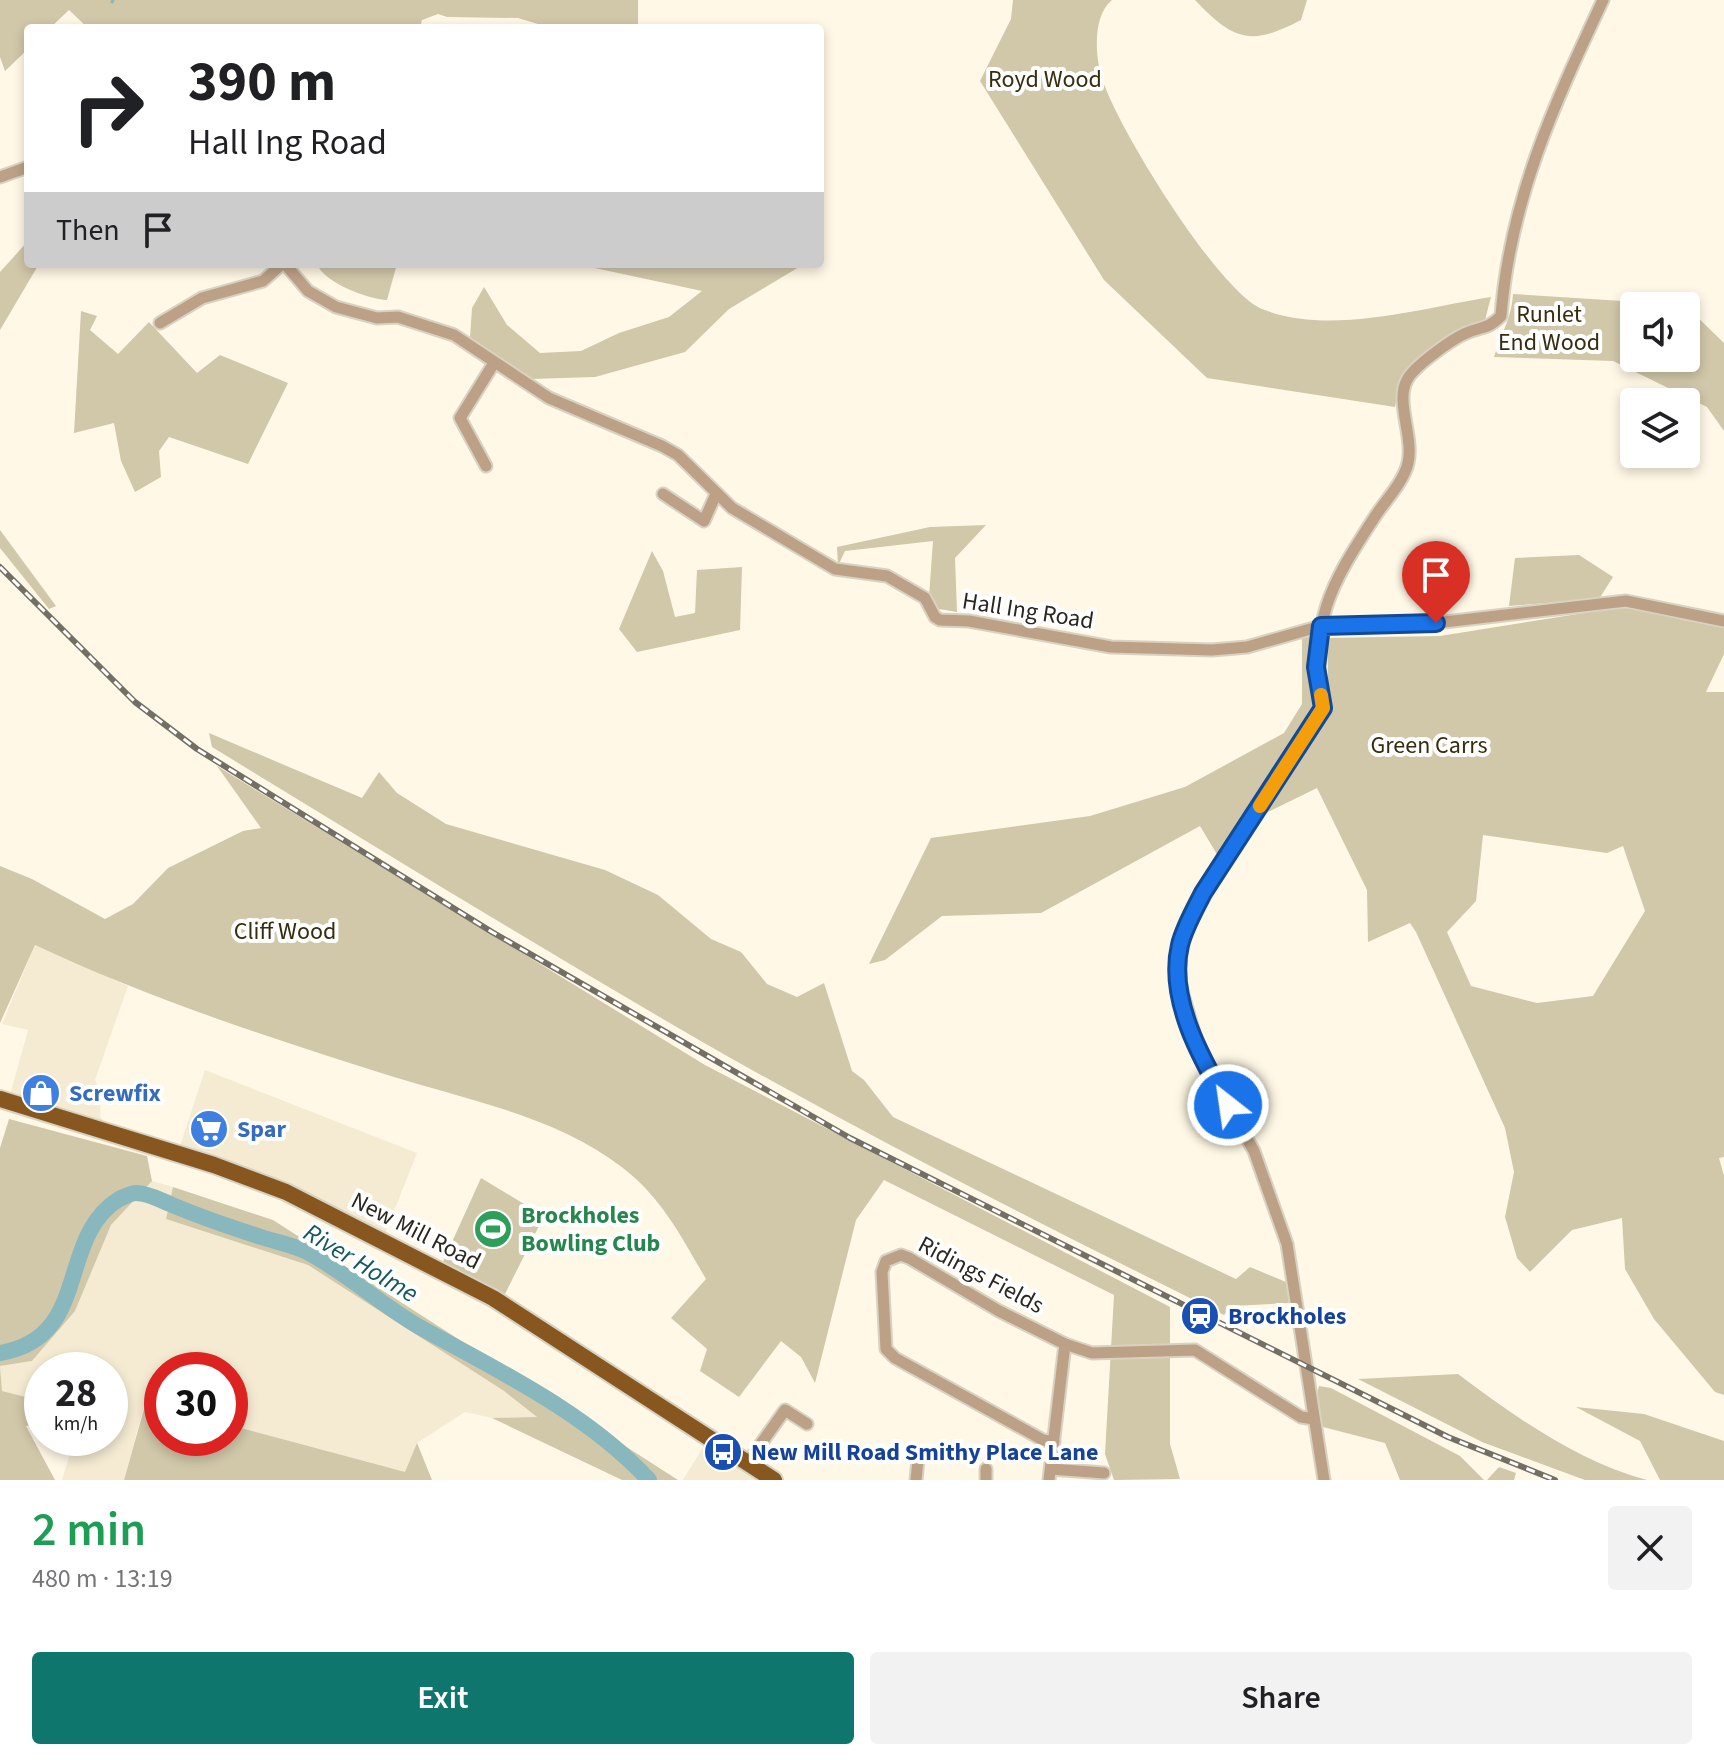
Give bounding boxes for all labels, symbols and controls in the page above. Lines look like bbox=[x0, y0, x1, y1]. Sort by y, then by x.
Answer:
text: 390 m bbox=[188, 43, 336, 122]
icon: right bbox=[56, 56, 160, 160]
park label: Royd Wood bbox=[988, 62, 1102, 97]
text: Hall Ing Road bbox=[188, 117, 387, 168]
icon: arrive bbox=[136, 208, 180, 252]
text: Then bbox=[56, 209, 120, 252]
map controls bbox=[1620, 292, 1700, 468]
button: sound bbox=[1620, 292, 1700, 372]
park label: Runlet End Wood bbox=[1498, 297, 1600, 360]
button: layers bbox=[1620, 388, 1700, 468]
pin bbox=[1402, 541, 1470, 623]
icon: arrive bbox=[1414, 553, 1458, 597]
street label: Hall Ing Road bbox=[960, 583, 1096, 639]
park label: Green Carrs bbox=[1370, 728, 1488, 763]
park label: Cliff Wood bbox=[234, 914, 336, 949]
position arrow bbox=[1186, 1063, 1270, 1147]
shop icon: Screwfix bbox=[20, 1072, 62, 1114]
place label: Screwfix bbox=[69, 1076, 161, 1111]
supermarket icon: Spar bbox=[188, 1108, 230, 1150]
place label: Spar bbox=[237, 1112, 286, 1147]
street label: New Mill Road bbox=[345, 1183, 487, 1279]
place label: Brockholes Bowling Club bbox=[521, 1198, 660, 1261]
sports icon: Brockholes Bowling Club bbox=[472, 1208, 514, 1250]
water label: River Holme bbox=[297, 1214, 425, 1312]
street label: Ridings Fields bbox=[912, 1227, 1050, 1323]
station icon: Brockholes bbox=[1179, 1295, 1221, 1337]
place label: Brockholes bbox=[1228, 1299, 1347, 1334]
speed limit sign: 30 bbox=[144, 1352, 248, 1456]
text: 28 bbox=[55, 1365, 97, 1422]
text: km/h bbox=[54, 1410, 98, 1438]
bus stop icon: New Mill Road Smithy Place Lane bbox=[702, 1431, 744, 1473]
place label: New Mill Road Smithy Place Lane bbox=[751, 1435, 1098, 1470]
text: 2 min bbox=[32, 1496, 146, 1564]
button: close bbox=[1608, 1506, 1692, 1590]
text: 480 m · 13:19 bbox=[32, 1560, 173, 1597]
button: Exit bbox=[32, 1652, 854, 1744]
button: Share bbox=[870, 1652, 1692, 1744]

